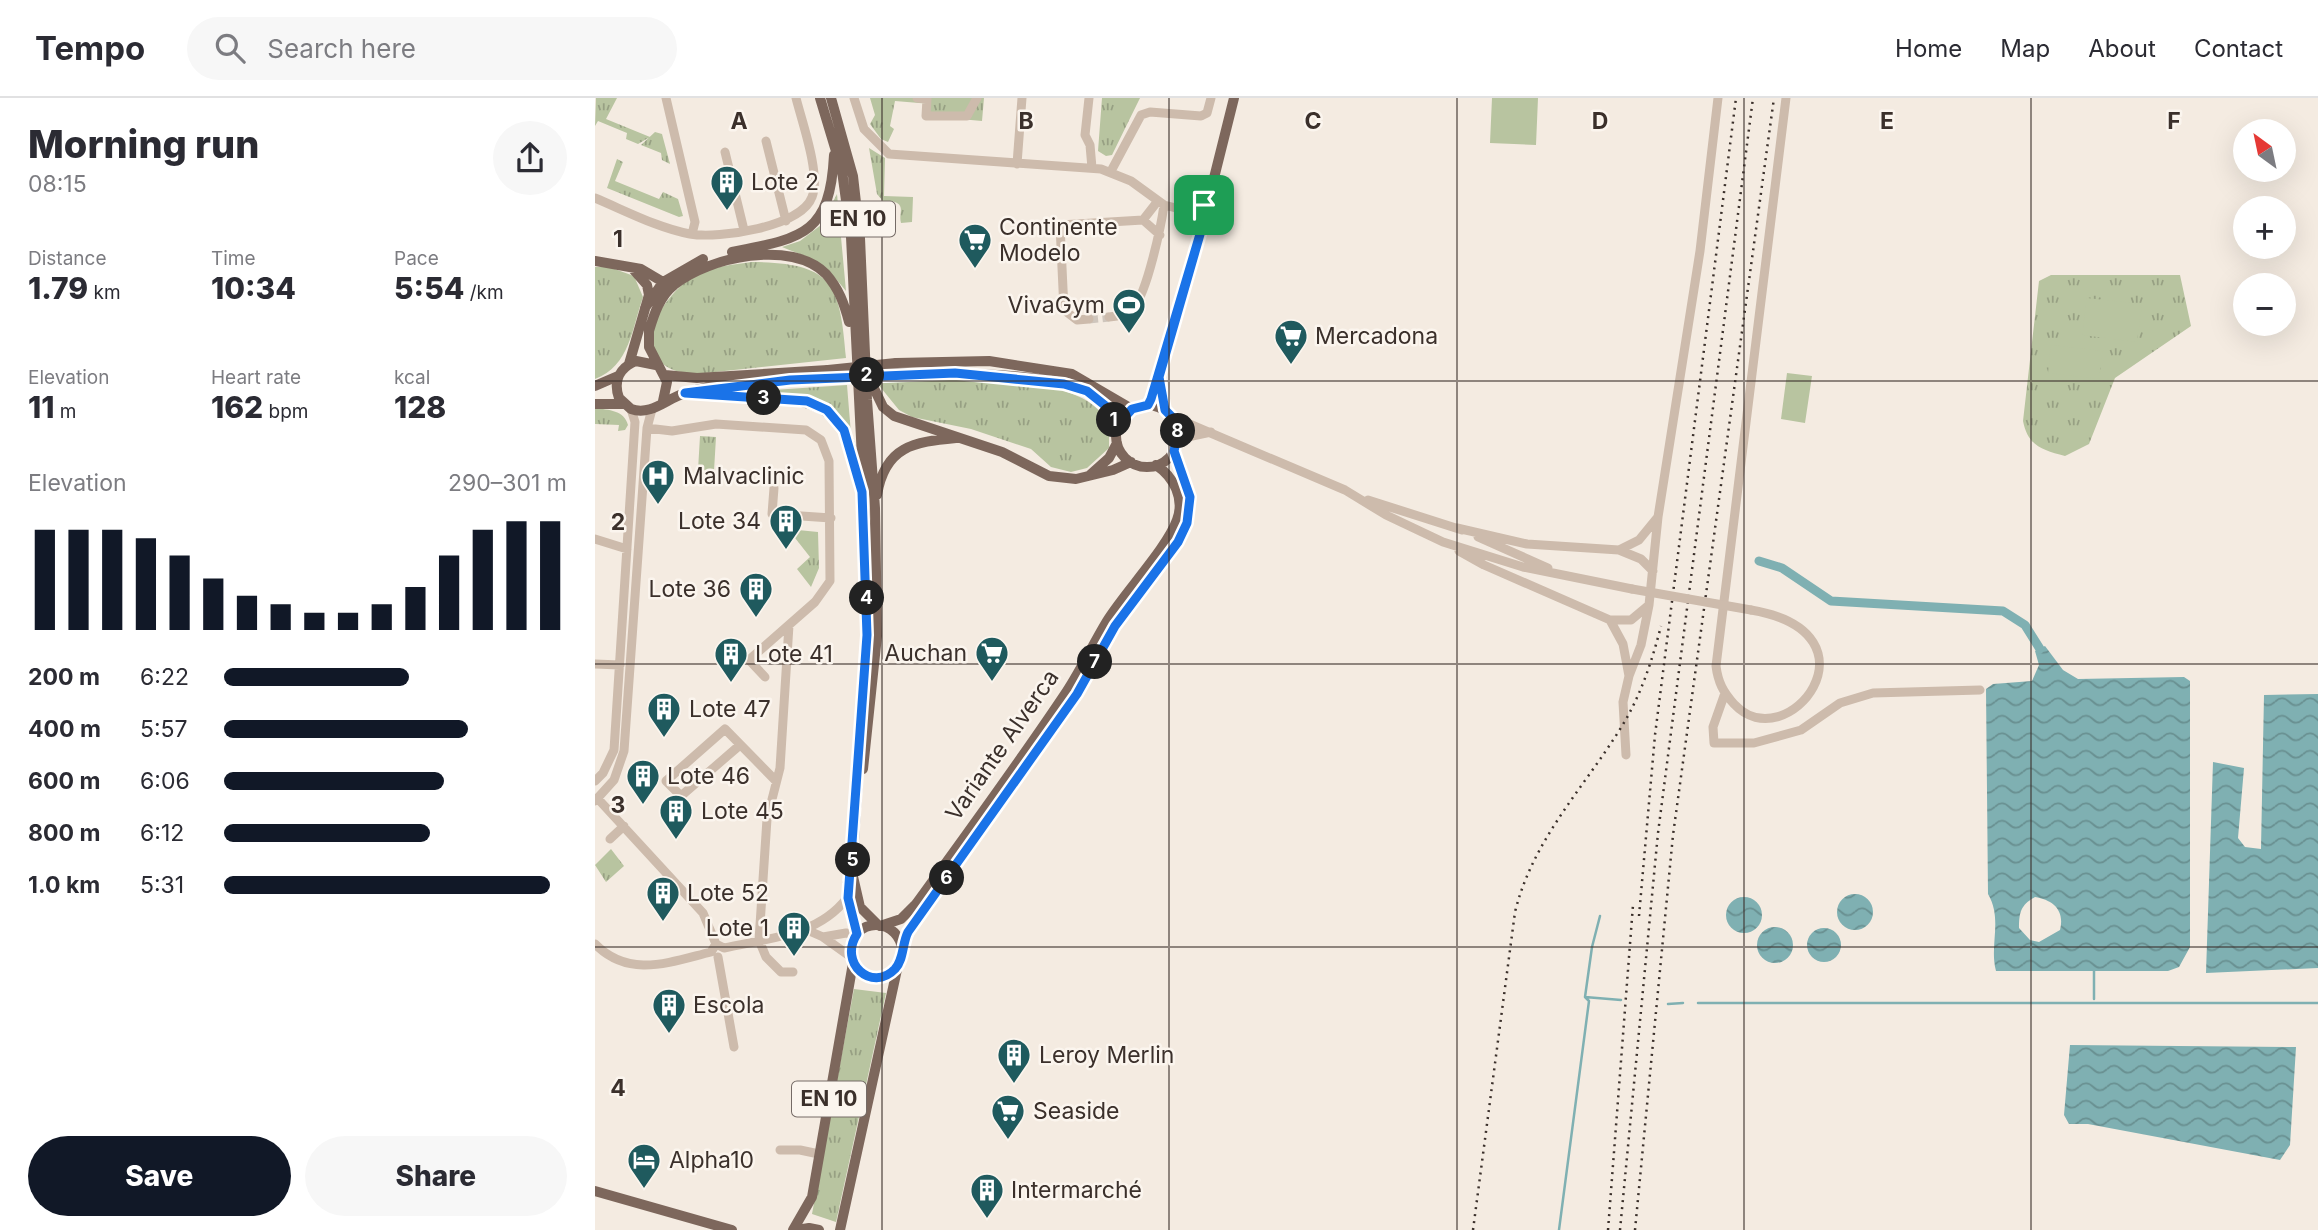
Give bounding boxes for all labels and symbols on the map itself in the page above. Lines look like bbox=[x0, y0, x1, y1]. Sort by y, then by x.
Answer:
text: A bbox=[730, 107, 748, 135]
text: B bbox=[1018, 107, 1034, 135]
text: C bbox=[1304, 107, 1322, 135]
text: D bbox=[1592, 107, 1608, 135]
text: E bbox=[1880, 107, 1894, 135]
text: F bbox=[2167, 107, 2181, 135]
north arrow bbox=[2233, 119, 2296, 182]
building icon: Lote 2 bbox=[708, 163, 746, 212]
place label: Lote 2 bbox=[751, 168, 819, 196]
pin bbox=[1174, 175, 1234, 235]
road number: EN 10 bbox=[821, 202, 895, 236]
place label: Continente Modelo bbox=[999, 213, 1118, 267]
supermarket icon: Continente Modelo bbox=[956, 221, 994, 270]
text: 1 bbox=[613, 225, 623, 253]
sports icon: VivaGym bbox=[1110, 286, 1148, 335]
place label: VivaGym bbox=[1008, 291, 1105, 319]
supermarket icon: Mercadona bbox=[1272, 317, 1310, 366]
place label: Mercadona bbox=[1315, 322, 1438, 350]
pin: 2 bbox=[849, 358, 885, 392]
pin: 3 bbox=[747, 380, 781, 416]
pin: 1 bbox=[1097, 402, 1131, 438]
pin: 8 bbox=[1161, 414, 1195, 448]
hospital icon: Malvaclinic bbox=[639, 457, 677, 506]
place label: Malvaclinic bbox=[683, 462, 805, 490]
building icon: Lote 34 bbox=[767, 502, 805, 551]
place label: Lote 34 bbox=[678, 507, 761, 535]
text: 2 bbox=[611, 508, 625, 536]
building icon: Lote 36 bbox=[737, 570, 775, 619]
place label: Lote 36 bbox=[649, 575, 731, 603]
pin: 4 bbox=[849, 580, 885, 616]
supermarket icon: Auchan bbox=[973, 634, 1011, 683]
building icon: Lote 41 bbox=[712, 635, 750, 684]
place label: Auchan bbox=[884, 639, 967, 667]
place label: Lote 41 bbox=[755, 640, 833, 668]
pin: 7 bbox=[1077, 644, 1113, 680]
street label: Variante Alverca bbox=[940, 664, 1064, 826]
building icon: Lote 47 bbox=[645, 690, 683, 739]
place label: Lote 47 bbox=[689, 695, 771, 723]
building icon: Lote 46 bbox=[624, 757, 662, 806]
place label: Lote 46 bbox=[667, 762, 750, 790]
text: 3 bbox=[611, 791, 625, 819]
building icon: Lote 45 bbox=[657, 792, 695, 841]
place label: Lote 45 bbox=[701, 797, 784, 825]
pin: 5 bbox=[835, 842, 871, 878]
pin: 6 bbox=[929, 860, 965, 896]
building icon: Lote 52 bbox=[644, 874, 682, 923]
place label: Lote 52 bbox=[687, 879, 769, 907]
building icon: Lote 1 bbox=[775, 909, 813, 958]
place label: Lote 1 bbox=[706, 914, 769, 942]
building icon: Escola bbox=[650, 986, 688, 1035]
place label: Escola bbox=[693, 991, 764, 1019]
building icon: Leroy Merlin bbox=[995, 1036, 1033, 1085]
place label: Leroy Merlin bbox=[1039, 1041, 1174, 1069]
text: 4 bbox=[610, 1074, 626, 1102]
road number: EN 10 bbox=[792, 1082, 866, 1116]
supermarket icon: Seaside bbox=[989, 1092, 1027, 1141]
place label: Seaside bbox=[1033, 1097, 1120, 1125]
hotel icon: Alpha10 bbox=[625, 1141, 663, 1190]
place label: Alpha10 bbox=[669, 1146, 754, 1174]
building icon: Intermarché bbox=[968, 1171, 1006, 1220]
place label: Intermarché bbox=[1011, 1176, 1142, 1204]

